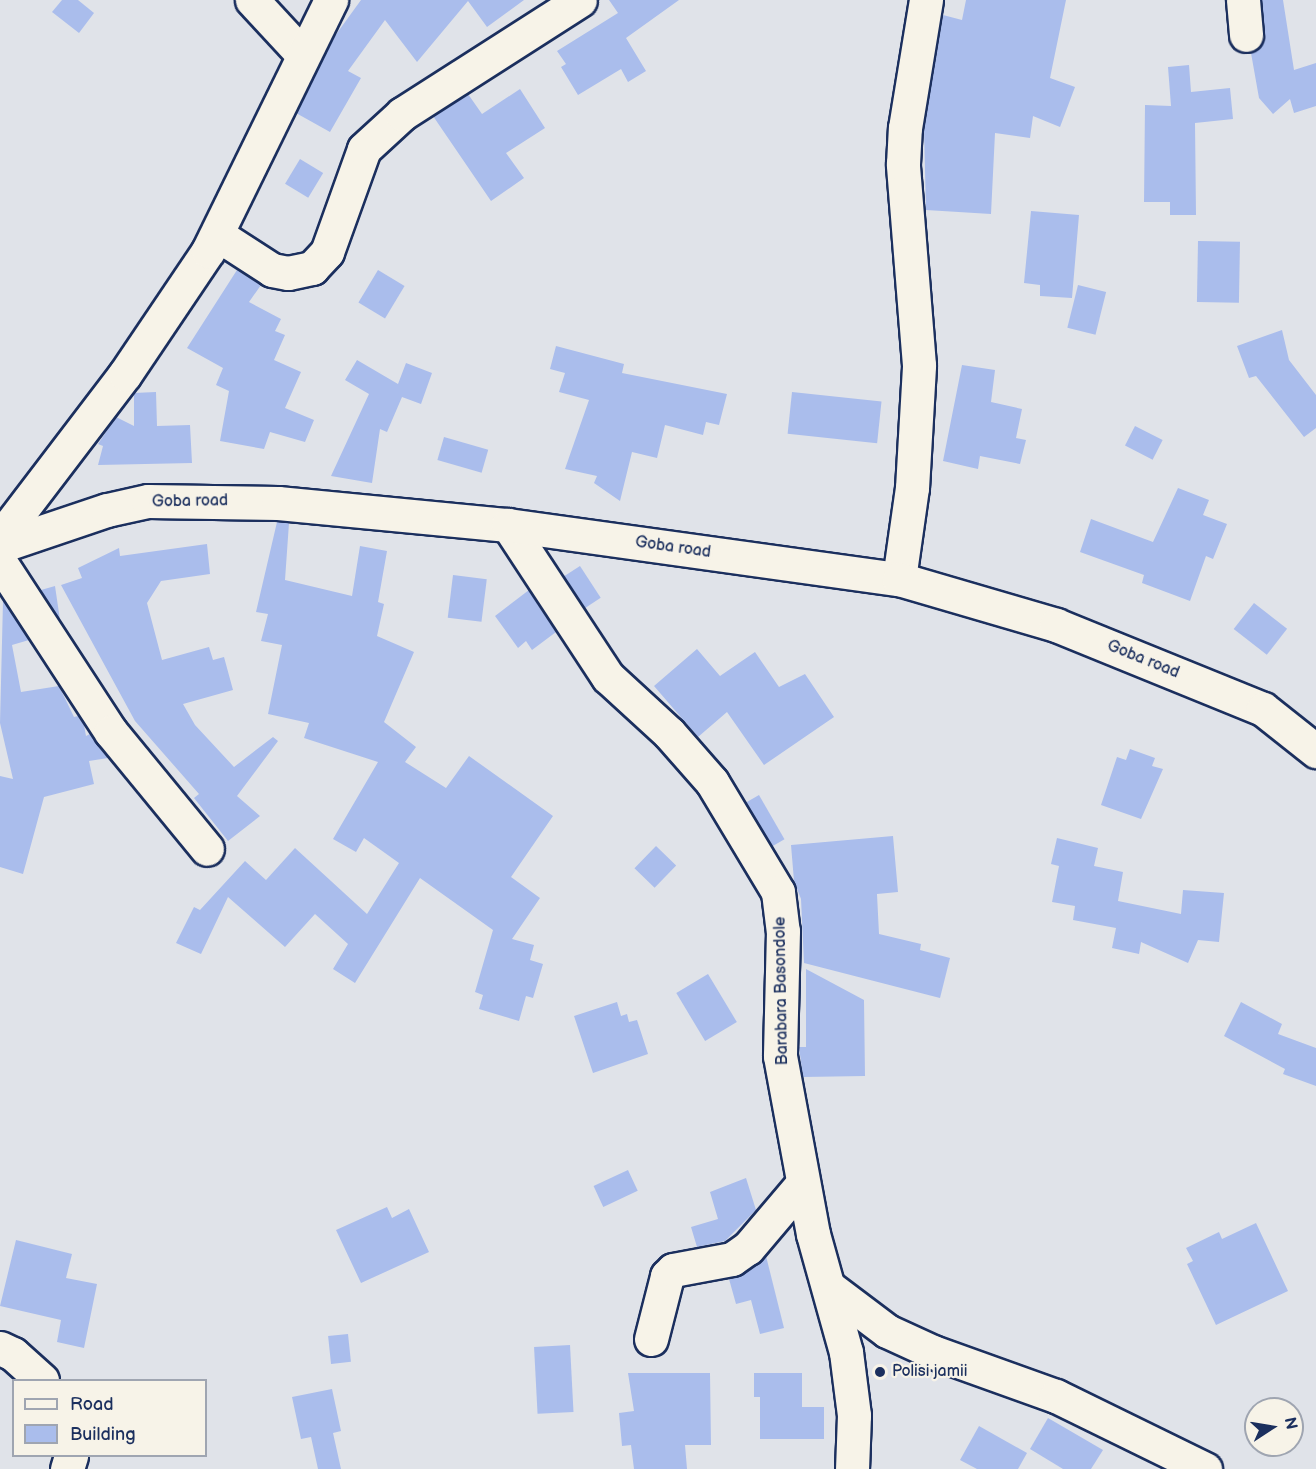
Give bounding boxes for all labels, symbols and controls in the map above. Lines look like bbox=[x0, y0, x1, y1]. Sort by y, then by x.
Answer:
street label: Goba road bbox=[152, 492, 228, 512]
street label: Goba road bbox=[634, 533, 712, 563]
street label: Goba road bbox=[1104, 637, 1182, 683]
street label: Barabara Basondole bbox=[771, 917, 793, 1065]
place label: Polisi jamii bbox=[892, 1362, 967, 1382]
marker: Polisi jamii bbox=[873, 1365, 887, 1379]
legend bbox=[12, 1379, 207, 1457]
text: Road bbox=[70, 1394, 114, 1415]
north arrow bbox=[1244, 1397, 1304, 1457]
text: N bbox=[1280, 1416, 1301, 1431]
text: Building bbox=[70, 1424, 136, 1445]

